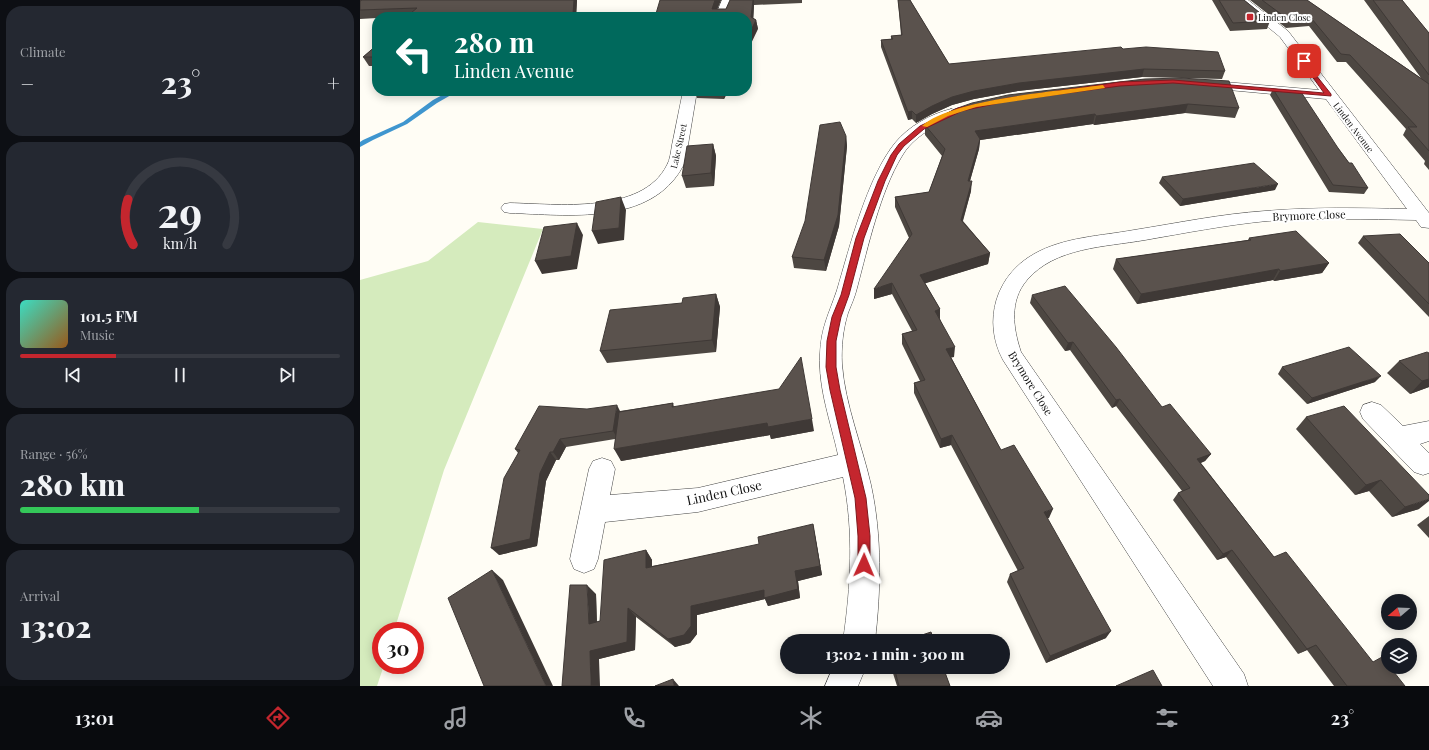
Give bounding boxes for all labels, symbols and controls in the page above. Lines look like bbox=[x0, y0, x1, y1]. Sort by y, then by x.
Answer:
place label: Linden Close bbox=[1258, 11, 1311, 23]
marker: Linden Close bbox=[1245, 12, 1255, 22]
text: 280 m bbox=[454, 23, 534, 60]
icon: left bbox=[388, 28, 440, 80]
text: Climate bbox=[20, 43, 66, 60]
pin bbox=[1287, 44, 1321, 78]
icon: arrive bbox=[1293, 50, 1315, 72]
text: Linden Avenue bbox=[454, 59, 574, 83]
text: 23° bbox=[161, 62, 200, 102]
text: − bbox=[20, 68, 34, 98]
text: + bbox=[327, 68, 340, 98]
street label: Linden Avenue bbox=[1331, 99, 1377, 155]
street label: Lake Street bbox=[667, 122, 689, 169]
text: 29 bbox=[158, 183, 202, 238]
street label: Brymore Close bbox=[1272, 206, 1346, 224]
text: km/h bbox=[163, 234, 198, 253]
text: 101.5 FM bbox=[80, 306, 138, 326]
text: Music bbox=[80, 326, 115, 343]
street label: Brymore Close bbox=[1005, 348, 1057, 418]
icon: previous bbox=[62, 364, 84, 386]
icon: pause bbox=[169, 364, 191, 386]
icon: next bbox=[276, 364, 298, 386]
text: Range · 56% bbox=[20, 445, 88, 462]
text: 280 km bbox=[20, 464, 125, 504]
street label: Linden Close bbox=[685, 476, 764, 508]
position arrow bbox=[843, 544, 885, 586]
text: Arrival bbox=[20, 587, 60, 604]
north arrow bbox=[1381, 594, 1417, 630]
map controls bbox=[1381, 594, 1417, 674]
text: 13:02 bbox=[20, 606, 91, 646]
speed limit sign: 30 bbox=[372, 622, 424, 674]
button: layers bbox=[1381, 638, 1417, 674]
text: 13:02 · 1 min · 300 m bbox=[826, 644, 964, 664]
icon: directions bbox=[264, 704, 292, 732]
icon: music bbox=[442, 704, 470, 732]
icon: phone bbox=[620, 704, 648, 732]
icon: climate bbox=[797, 704, 825, 732]
icon: car bbox=[975, 704, 1003, 732]
icon: filters bbox=[1153, 704, 1181, 732]
text: 13:01 bbox=[75, 706, 114, 730]
text: 23° bbox=[1331, 706, 1354, 730]

